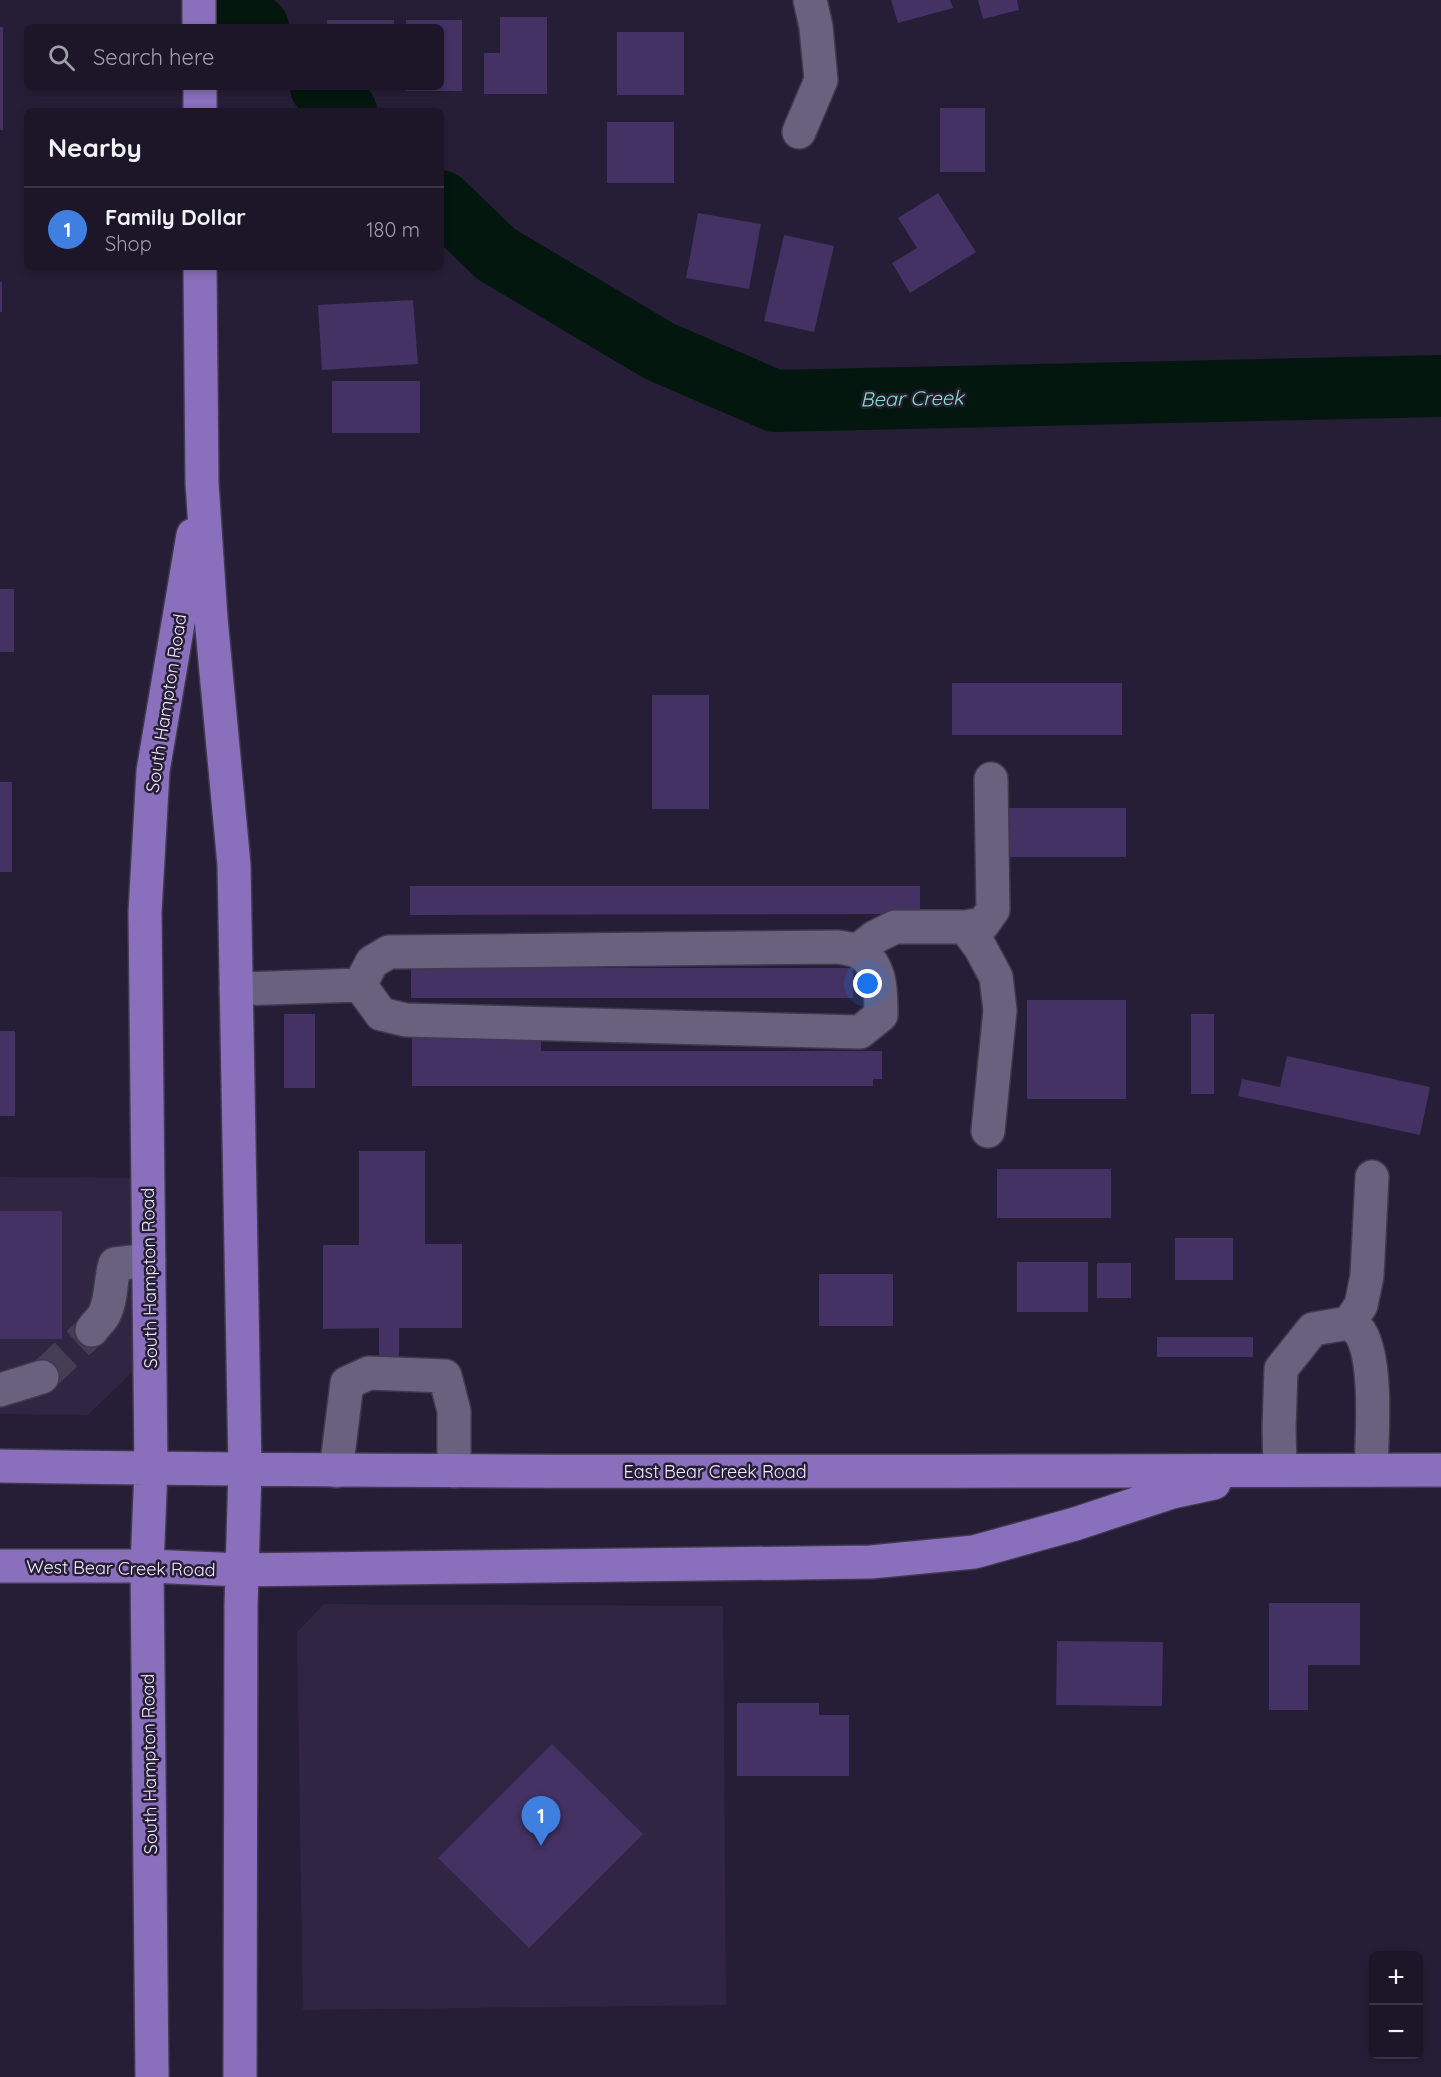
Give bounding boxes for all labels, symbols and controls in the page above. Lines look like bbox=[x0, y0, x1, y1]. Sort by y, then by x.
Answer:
search box bbox=[24, 24, 444, 90]
icon: search bbox=[45, 41, 78, 74]
text: Search here bbox=[93, 43, 214, 71]
text: Nearby bbox=[48, 131, 142, 164]
text: Family Dollar bbox=[105, 203, 246, 231]
text: 1 bbox=[64, 217, 71, 242]
text: 180 m bbox=[366, 217, 420, 242]
text: Shop bbox=[105, 231, 152, 256]
water label: Bear Creek bbox=[860, 385, 966, 411]
street label: South Hampton Road bbox=[141, 612, 191, 794]
your location bbox=[853, 969, 882, 998]
street label: South Hampton Road bbox=[136, 1188, 162, 1368]
street label: East Bear Creek Road bbox=[623, 1460, 807, 1483]
street label: West Bear Creek Road bbox=[26, 1555, 216, 1581]
street label: South Hampton Road bbox=[136, 1674, 162, 1854]
pin: 1 bbox=[522, 1796, 560, 1846]
map controls bbox=[1369, 1951, 1423, 2059]
button: + bbox=[1369, 1951, 1423, 2005]
button: − bbox=[1369, 2005, 1423, 2059]

